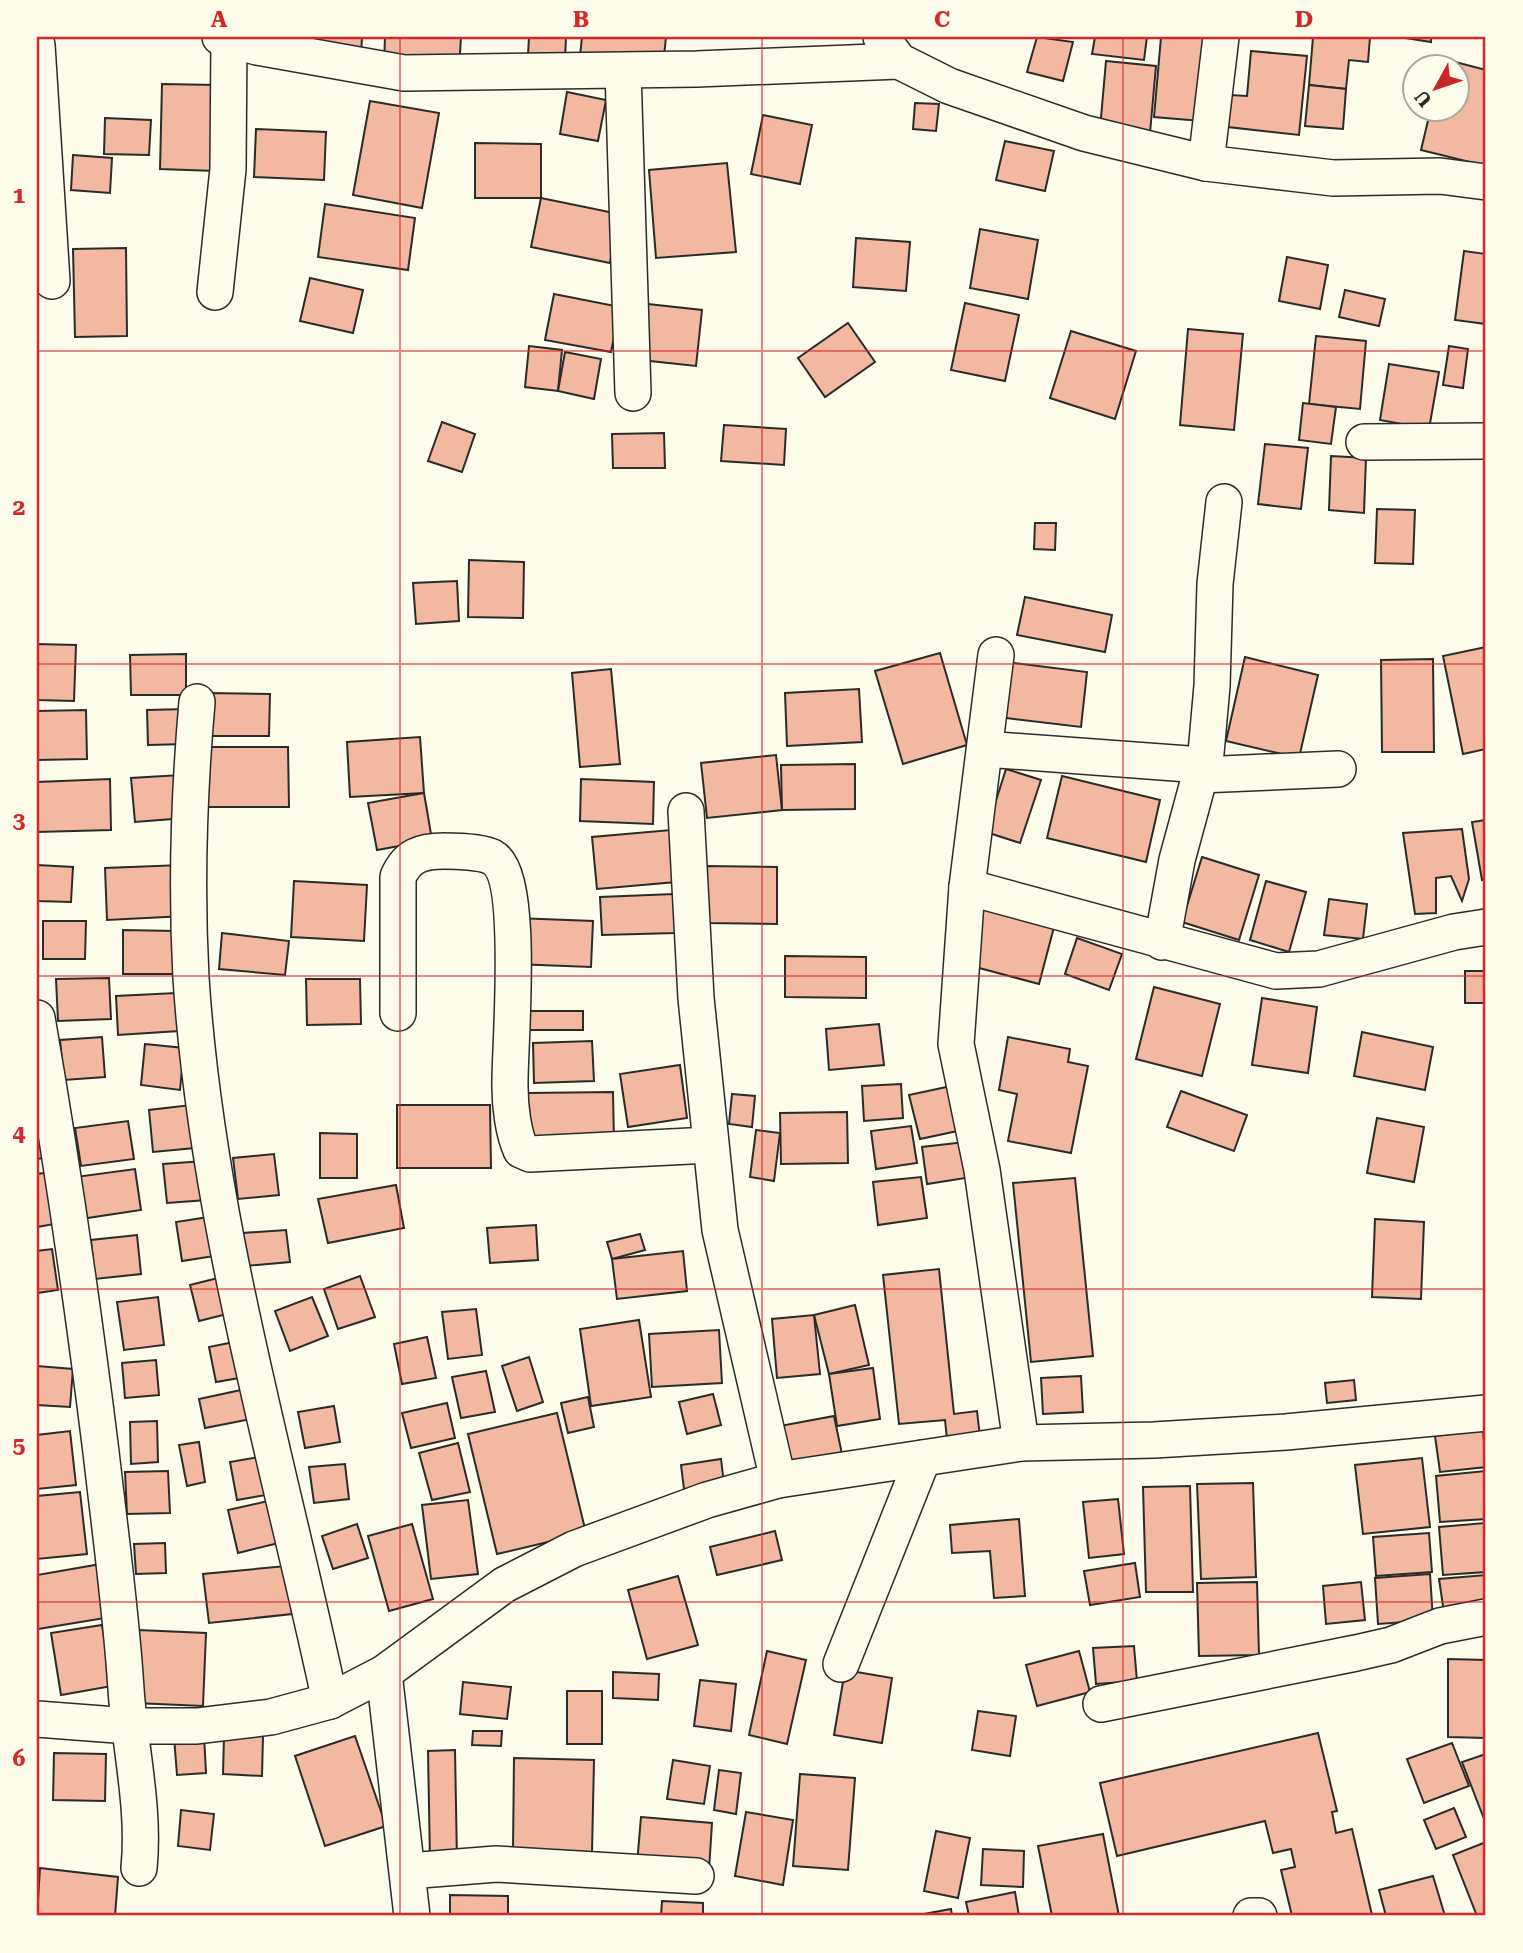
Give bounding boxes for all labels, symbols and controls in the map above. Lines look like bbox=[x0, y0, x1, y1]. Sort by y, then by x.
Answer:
text: A bbox=[211, 6, 228, 33]
text: B bbox=[573, 6, 589, 33]
text: C bbox=[934, 6, 950, 33]
text: D bbox=[1295, 6, 1313, 33]
north arrow bbox=[1400, 52, 1470, 122]
text: U bbox=[1410, 85, 1437, 112]
text: 1 bbox=[13, 182, 26, 209]
text: 2 bbox=[13, 494, 25, 521]
text: 3 bbox=[13, 807, 26, 834]
text: 4 bbox=[13, 1120, 26, 1147]
text: 5 bbox=[13, 1432, 26, 1459]
text: 6 bbox=[13, 1745, 26, 1772]

